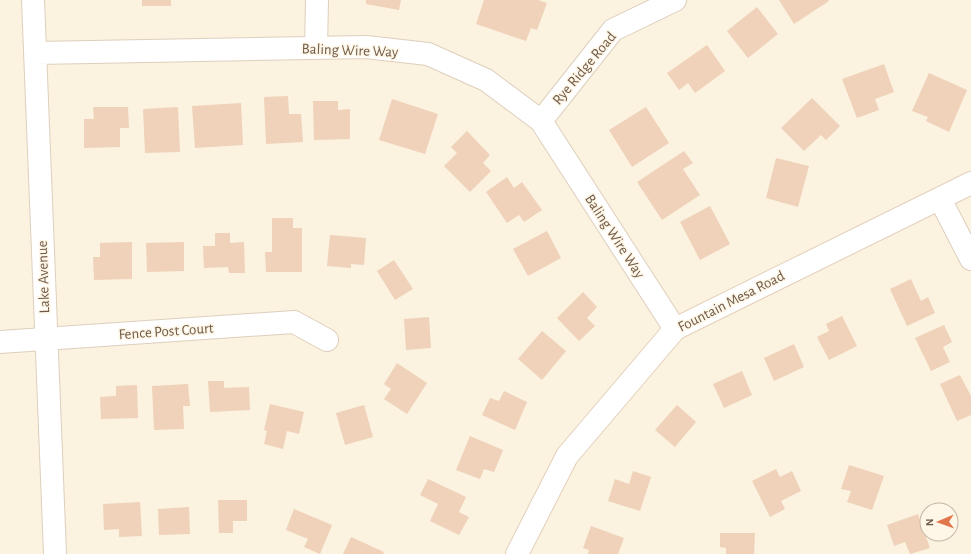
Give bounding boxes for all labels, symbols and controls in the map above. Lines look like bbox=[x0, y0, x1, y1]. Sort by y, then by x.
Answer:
street label: Rye Ridge Road bbox=[550, 29, 619, 108]
street label: Baling Wire Way bbox=[301, 41, 399, 60]
street label: Baling Wire Way bbox=[582, 192, 648, 281]
street label: Lake Avenue bbox=[35, 240, 52, 314]
street label: Fountain Mesa Road bbox=[676, 268, 787, 335]
street label: Fence Post Court bbox=[118, 321, 214, 342]
north arrow bbox=[919, 502, 959, 542]
text: N bbox=[924, 518, 935, 526]

